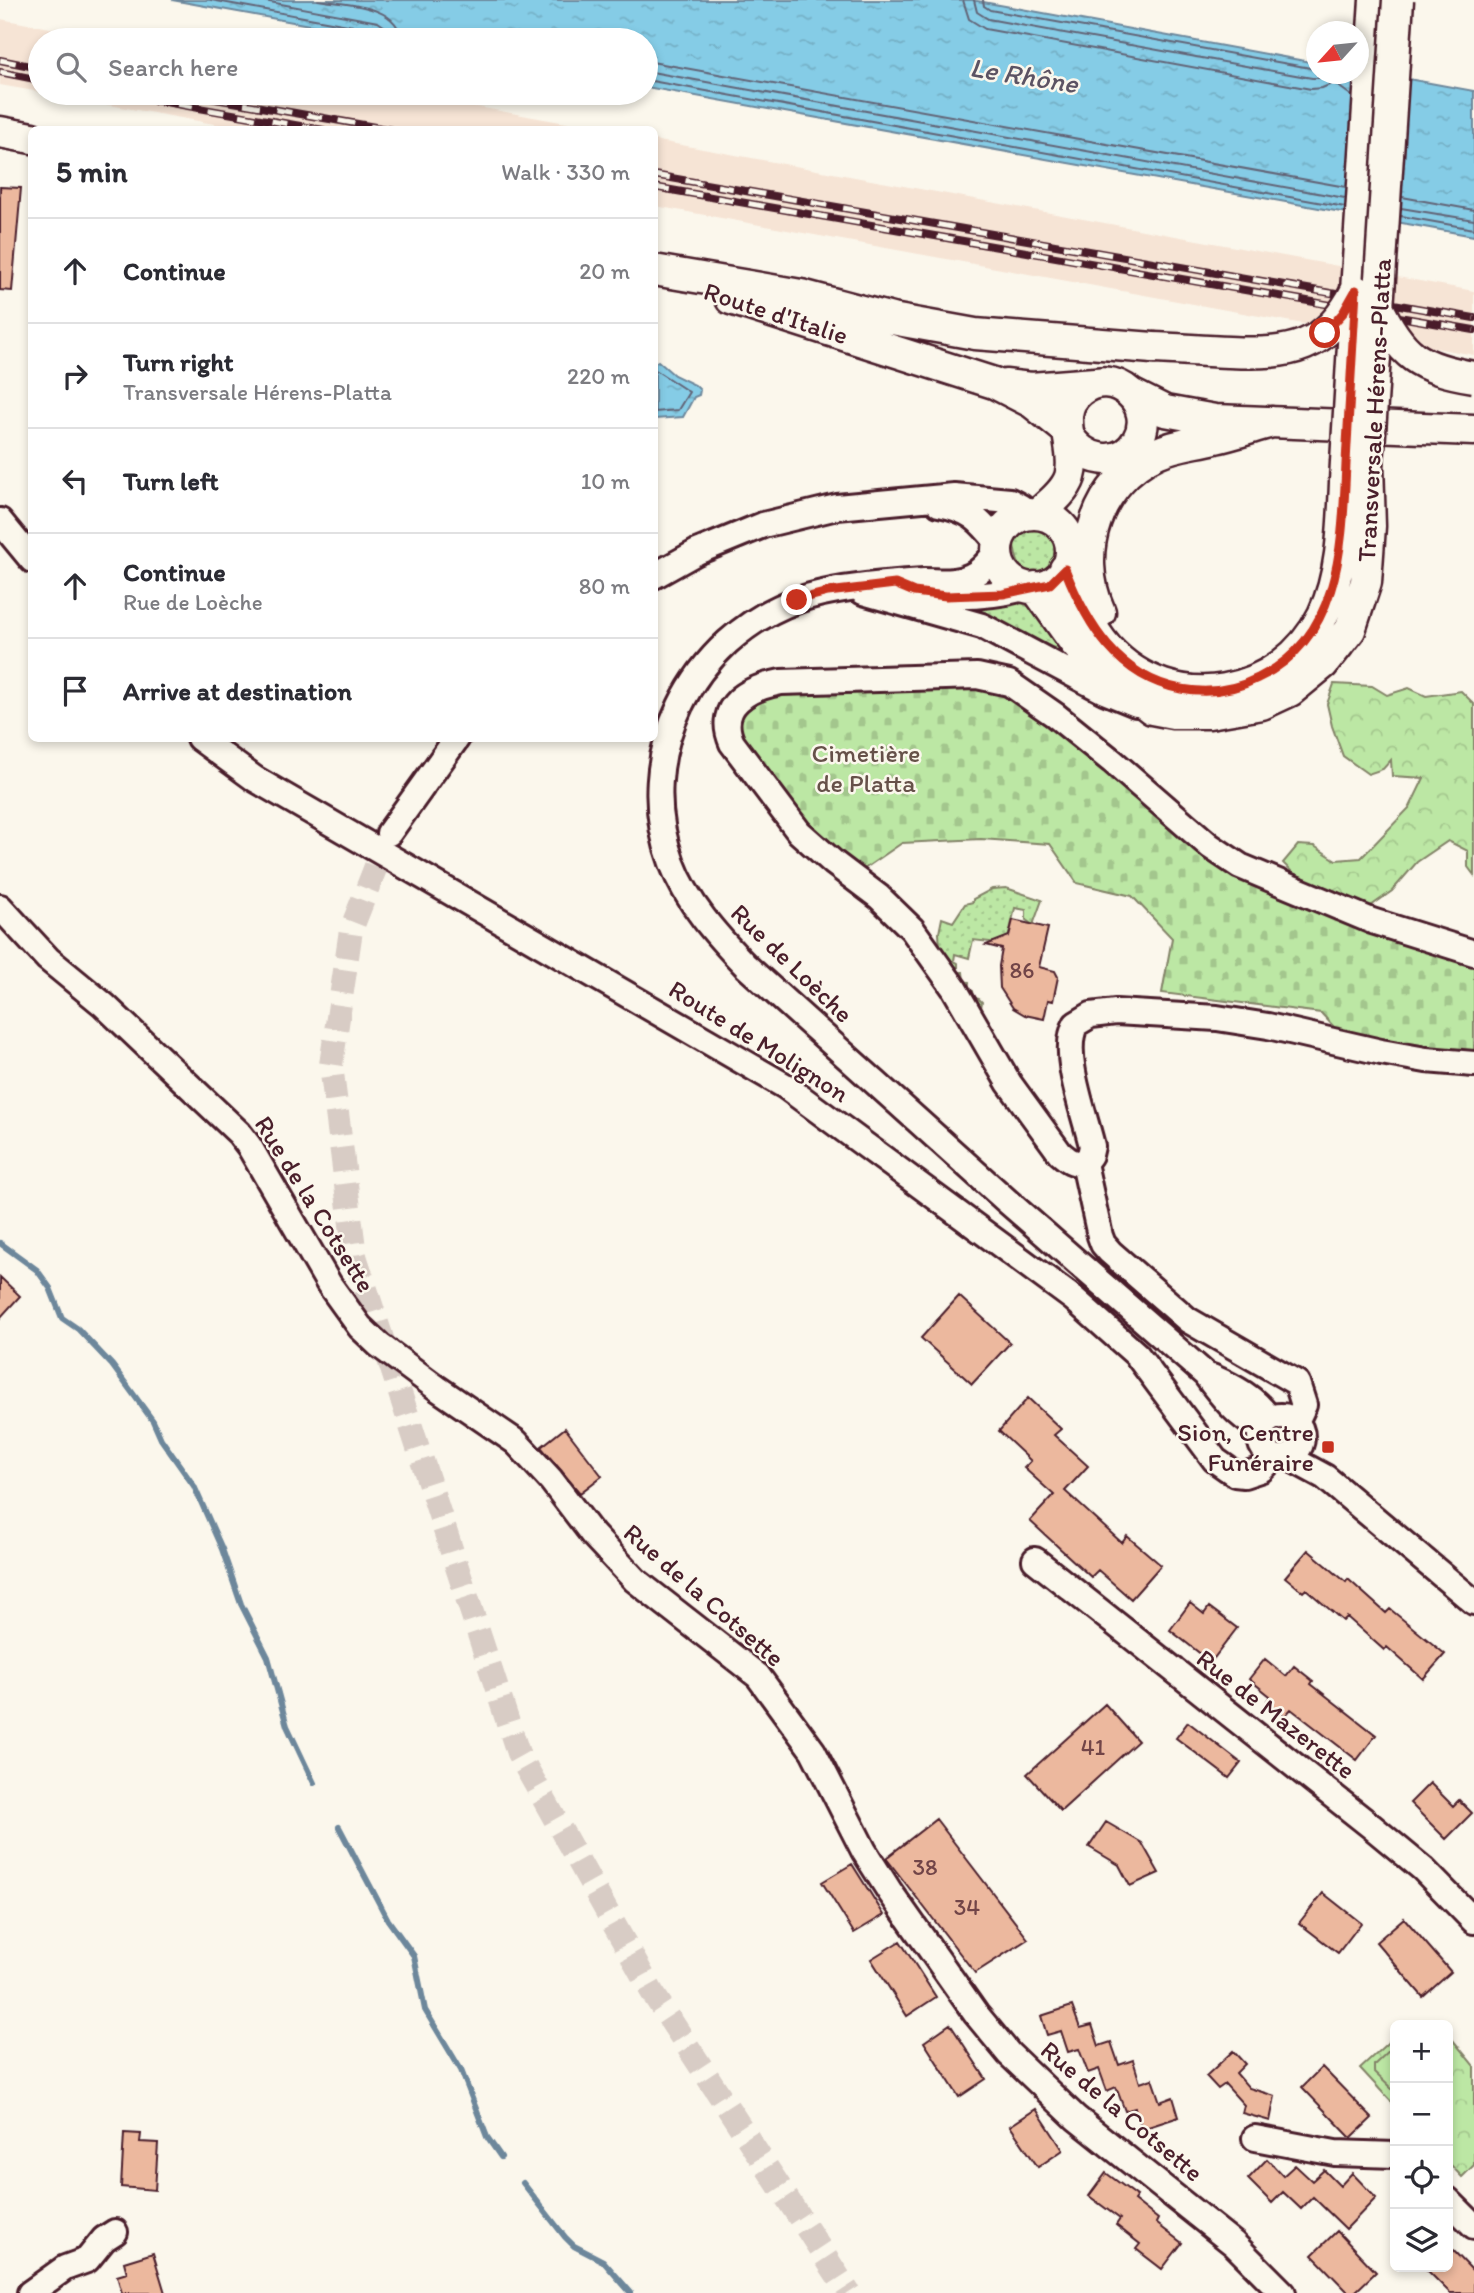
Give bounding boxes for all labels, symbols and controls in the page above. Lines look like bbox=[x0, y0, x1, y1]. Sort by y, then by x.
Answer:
north arrow bbox=[1306, 21, 1369, 84]
search box bbox=[28, 28, 658, 105]
icon: search bbox=[52, 48, 90, 86]
water label: Le Rhône bbox=[968, 50, 1082, 101]
text: Search here bbox=[108, 51, 238, 83]
text: 5 min bbox=[56, 153, 127, 190]
text: Walk · 330 m bbox=[501, 158, 630, 186]
icon: ahead bbox=[56, 252, 94, 290]
text: Continue bbox=[123, 255, 226, 287]
text: 20 m bbox=[579, 257, 630, 285]
street label: Transversale Hérens-Platta bbox=[1350, 257, 1398, 563]
street label: Route d'Italie bbox=[700, 275, 852, 351]
route start bbox=[1309, 317, 1340, 348]
text: Turn right bbox=[123, 346, 234, 378]
icon: right bbox=[56, 357, 94, 395]
text: 220 m bbox=[567, 362, 630, 390]
text: Transversale Hérens-Platta bbox=[123, 378, 392, 406]
icon: left bbox=[56, 462, 94, 500]
text: Turn left bbox=[123, 465, 219, 497]
text: 10 m bbox=[581, 467, 630, 495]
text: Continue bbox=[123, 556, 226, 588]
icon: ahead bbox=[56, 567, 94, 605]
text: 80 m bbox=[579, 572, 630, 600]
route end bbox=[781, 584, 812, 615]
text: Rue de Loèche bbox=[123, 588, 263, 616]
icon: arrive bbox=[56, 672, 94, 710]
text: Arrive at destination bbox=[123, 675, 352, 707]
park label: Cimetière de Platta bbox=[811, 737, 921, 799]
street label: Rue de Loèche bbox=[724, 897, 860, 1029]
house number: 86 bbox=[1010, 956, 1034, 984]
street label: Route de Molignon bbox=[663, 973, 855, 1109]
street label: Rue de la Cotsette bbox=[248, 1110, 382, 1298]
place label: Sion, Centre Funéraire bbox=[1177, 1416, 1314, 1478]
marker: Sion, Centre Funéraire bbox=[1320, 1439, 1336, 1455]
street label: Rue de la Cotsette bbox=[617, 1516, 791, 1674]
street label: Rue de Mazerette bbox=[1190, 1642, 1362, 1786]
house number: 41 bbox=[1081, 1733, 1106, 1761]
house number: 38 bbox=[912, 1853, 938, 1881]
house number: 34 bbox=[954, 1893, 980, 1921]
map controls bbox=[1390, 2020, 1453, 2272]
button: + bbox=[1390, 2020, 1453, 2083]
street label: Rue de la Cotsette bbox=[1034, 2034, 1210, 2188]
button: − bbox=[1390, 2083, 1453, 2146]
button: locate bbox=[1390, 2146, 1453, 2209]
button: layers bbox=[1390, 2209, 1453, 2272]

